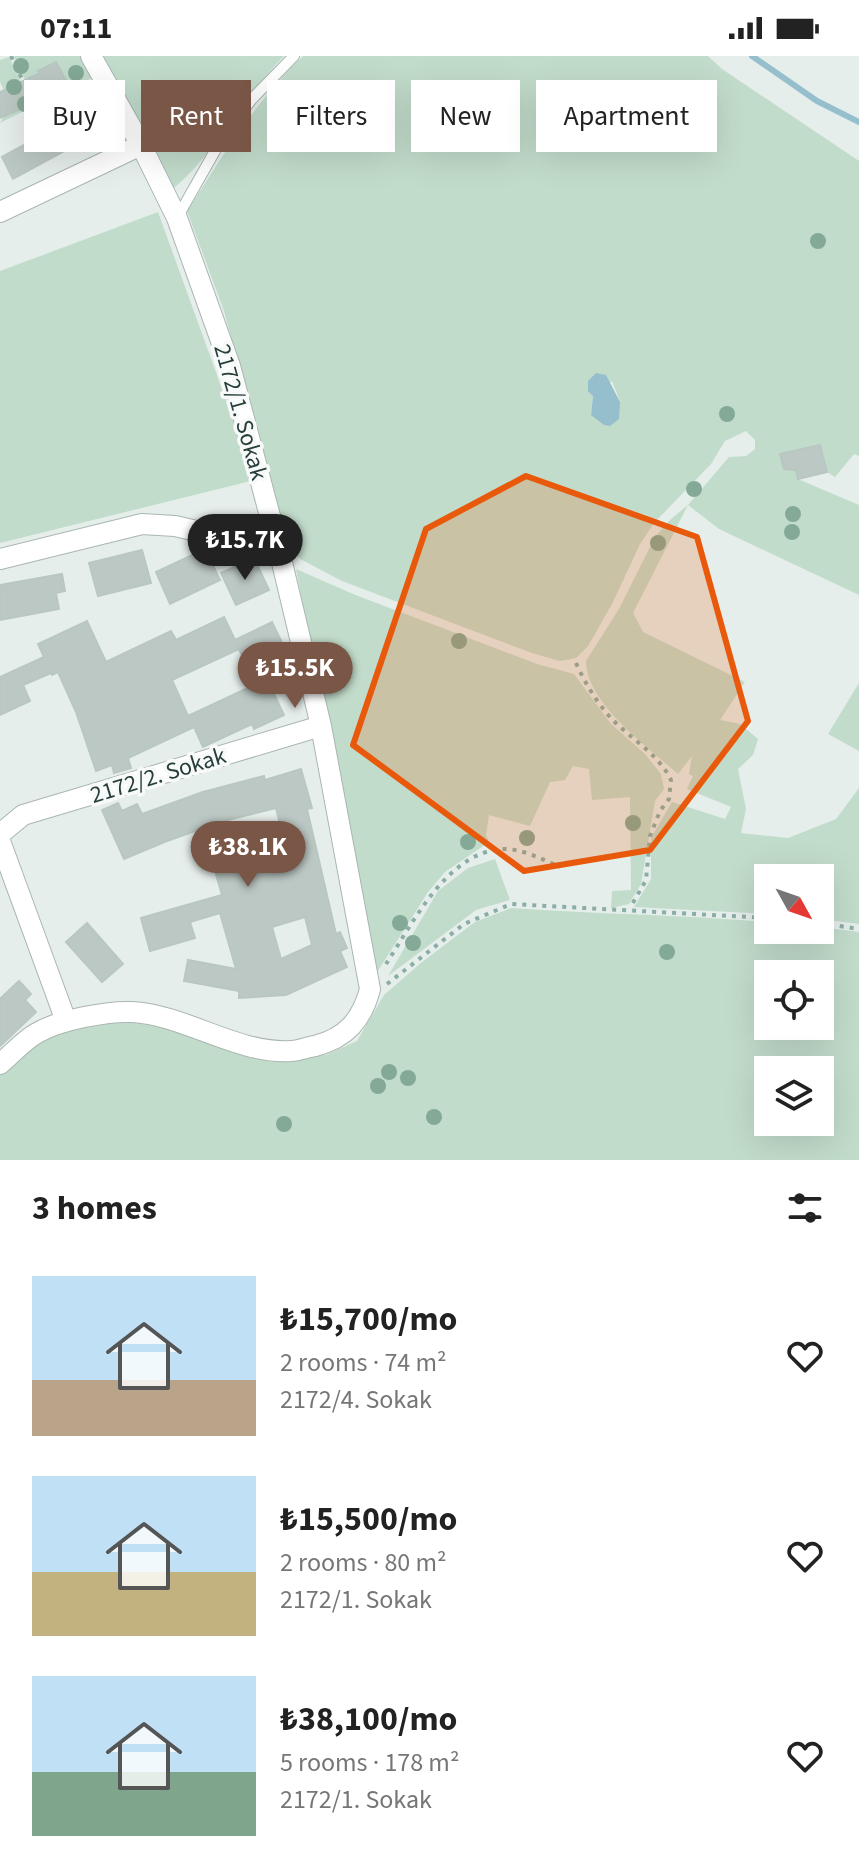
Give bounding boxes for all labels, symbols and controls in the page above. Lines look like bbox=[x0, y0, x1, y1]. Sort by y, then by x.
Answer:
text: 07:11 bbox=[40, 7, 112, 50]
chip: Buy bbox=[24, 80, 125, 152]
chip: Rent bbox=[141, 80, 251, 152]
chip: Filters bbox=[267, 80, 395, 152]
chip: New bbox=[411, 80, 520, 152]
chip: Apartment bbox=[536, 80, 717, 152]
street label: 2172/1. Sokak bbox=[204, 340, 277, 484]
pin: ₺15.7K bbox=[180, 514, 310, 582]
text: ₺15.7K bbox=[206, 521, 284, 558]
pin: ₺15.5K bbox=[230, 642, 360, 710]
text: ₺15.5K bbox=[256, 649, 334, 686]
street label: 2172/2. Sokak bbox=[86, 738, 230, 813]
pin: ₺38.1K bbox=[183, 821, 313, 889]
text: ₺38.1K bbox=[209, 828, 287, 865]
north arrow bbox=[754, 864, 834, 944]
map controls bbox=[754, 864, 834, 1136]
button: locate bbox=[754, 960, 834, 1040]
button: layers bbox=[754, 1056, 834, 1136]
text: 3 homes bbox=[32, 1184, 157, 1233]
icon: filters bbox=[783, 1186, 827, 1230]
text: ₺15,700/mo bbox=[280, 1295, 457, 1344]
icon: home bbox=[96, 1308, 192, 1404]
icon: heart bbox=[783, 1334, 827, 1378]
text: 2 rooms · 74 m² bbox=[280, 1344, 447, 1381]
text: 2172/4. Sokak bbox=[280, 1381, 432, 1418]
text: ₺15,500/mo bbox=[280, 1495, 457, 1544]
icon: home bbox=[96, 1508, 192, 1604]
icon: heart bbox=[783, 1534, 827, 1578]
text: 2 rooms · 80 m² bbox=[280, 1544, 447, 1581]
text: 2172/1. Sokak bbox=[280, 1581, 432, 1618]
text: ₺38,100/mo bbox=[280, 1695, 457, 1744]
icon: home bbox=[96, 1708, 192, 1804]
icon: heart bbox=[783, 1734, 827, 1778]
text: 5 rooms · 178 m² bbox=[280, 1744, 459, 1781]
text: 2172/1. Sokak bbox=[280, 1781, 432, 1818]

